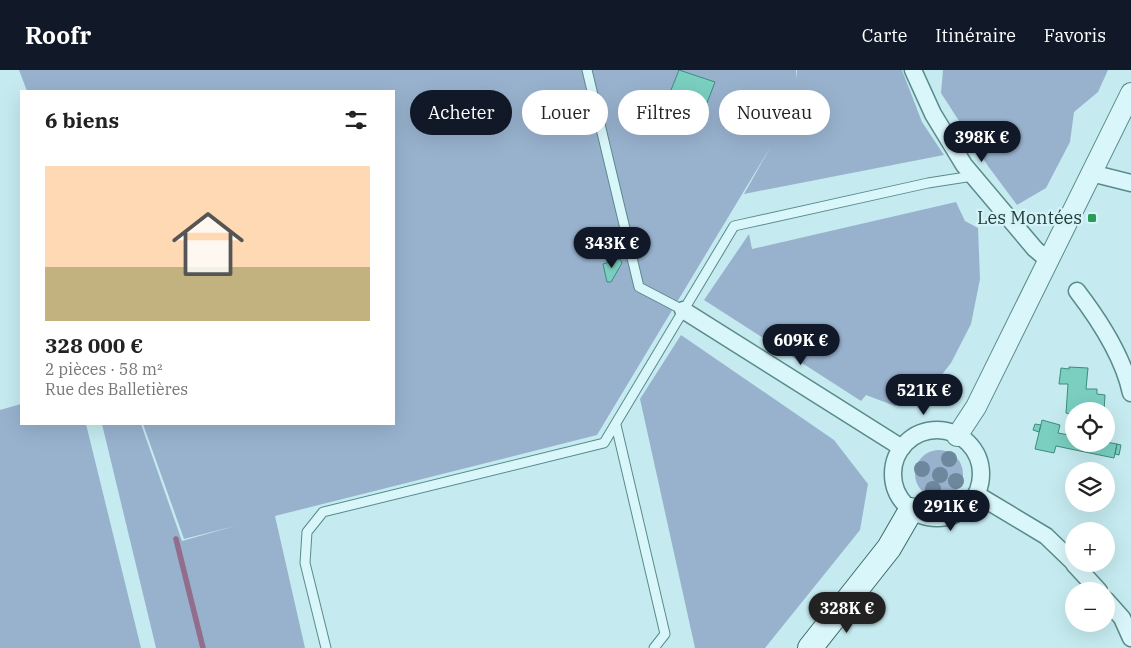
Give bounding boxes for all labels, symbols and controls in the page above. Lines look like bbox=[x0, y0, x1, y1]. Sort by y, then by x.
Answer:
text: Roofr bbox=[25, 19, 91, 51]
text: Carte bbox=[862, 24, 907, 47]
text: Itinéraire bbox=[935, 24, 1016, 47]
text: Favoris bbox=[1044, 24, 1106, 47]
chip: Acheter bbox=[410, 90, 512, 135]
chip: Louer bbox=[522, 90, 608, 135]
chip: Filtres bbox=[618, 90, 709, 135]
chip: Nouveau bbox=[719, 90, 830, 135]
text: 6 biens bbox=[45, 106, 119, 134]
icon: filters bbox=[342, 106, 370, 134]
pin: 398K € bbox=[941, 121, 1023, 163]
text: 398K € bbox=[955, 127, 1009, 147]
icon: home bbox=[163, 199, 253, 289]
place label: Les Montées bbox=[977, 206, 1082, 229]
marker: Les Montées bbox=[1086, 212, 1098, 224]
pin: 343K € bbox=[571, 226, 653, 269]
text: 343K € bbox=[585, 233, 639, 253]
pin: 609K € bbox=[760, 324, 842, 366]
text: 609K € bbox=[774, 330, 828, 350]
text: 328 000 € bbox=[45, 331, 143, 359]
text: 2 pièces · 58 m² bbox=[45, 359, 163, 379]
pin: 521K € bbox=[883, 374, 965, 416]
text: Rue des Balletières bbox=[45, 379, 188, 399]
text: 521K € bbox=[897, 380, 951, 400]
map controls bbox=[1065, 402, 1115, 632]
button: locate bbox=[1065, 402, 1115, 452]
button: layers bbox=[1065, 462, 1115, 512]
pin: 291K € bbox=[910, 490, 992, 532]
text: 291K € bbox=[924, 496, 978, 516]
button: + bbox=[1065, 522, 1115, 572]
button: − bbox=[1065, 582, 1115, 632]
pin: 328K € bbox=[806, 592, 888, 634]
text: 328K € bbox=[820, 598, 874, 618]

